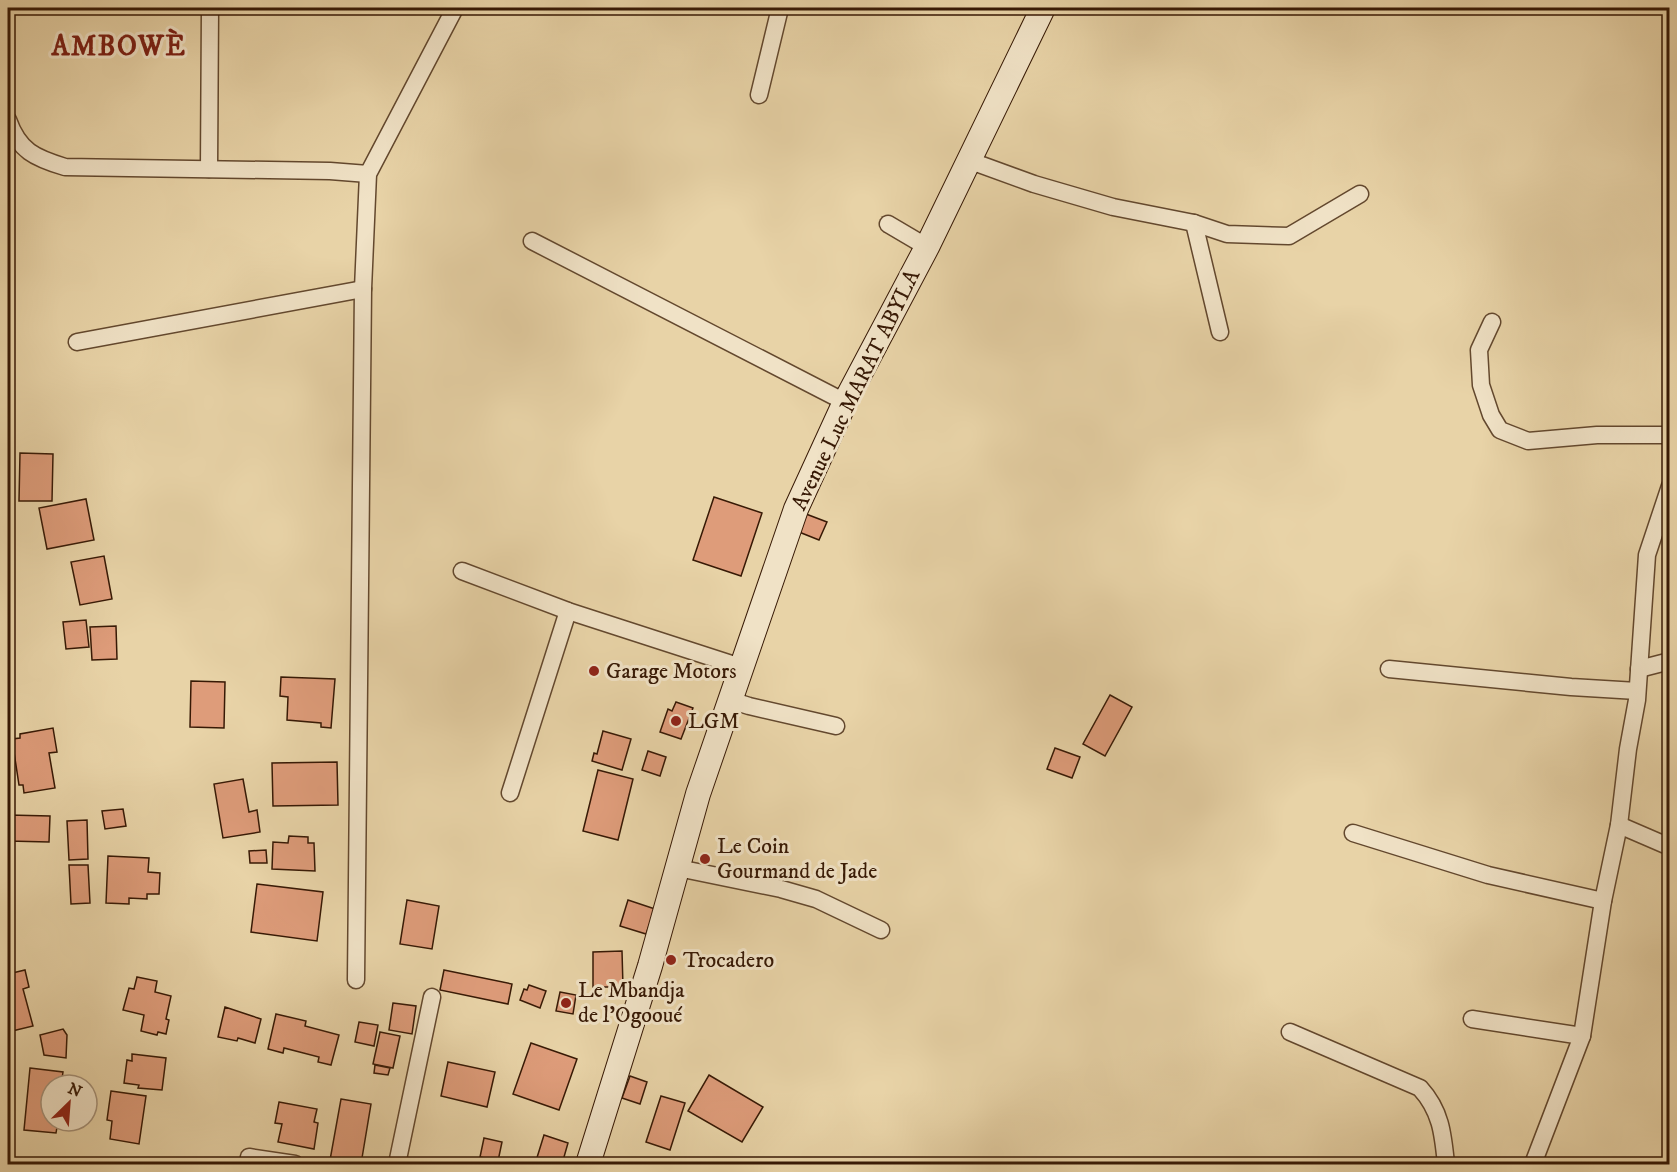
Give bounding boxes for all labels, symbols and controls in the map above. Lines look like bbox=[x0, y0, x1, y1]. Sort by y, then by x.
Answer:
district label: AMBOWÈ bbox=[50, 28, 187, 64]
street label: Avenue Luc MARAT ABYLA bbox=[786, 264, 927, 515]
place label: Garage Motors bbox=[606, 658, 737, 685]
marker: Garage Motors bbox=[587, 664, 601, 678]
place label: LGM bbox=[688, 708, 739, 735]
marker: LGM bbox=[669, 714, 683, 728]
place label: Le Coin Gourmand de Jade bbox=[717, 833, 877, 885]
marker: Le Coin Gourmand de Jade bbox=[698, 852, 712, 866]
place label: Trocadero bbox=[683, 947, 774, 974]
marker: Trocadero bbox=[664, 953, 678, 967]
place label: Le Mbandja de l'Ogooué bbox=[578, 977, 685, 1029]
marker: Le Mbandja de l'Ogooué bbox=[559, 996, 573, 1010]
north arrow bbox=[39, 1073, 99, 1133]
text: N bbox=[65, 1078, 85, 1102]

